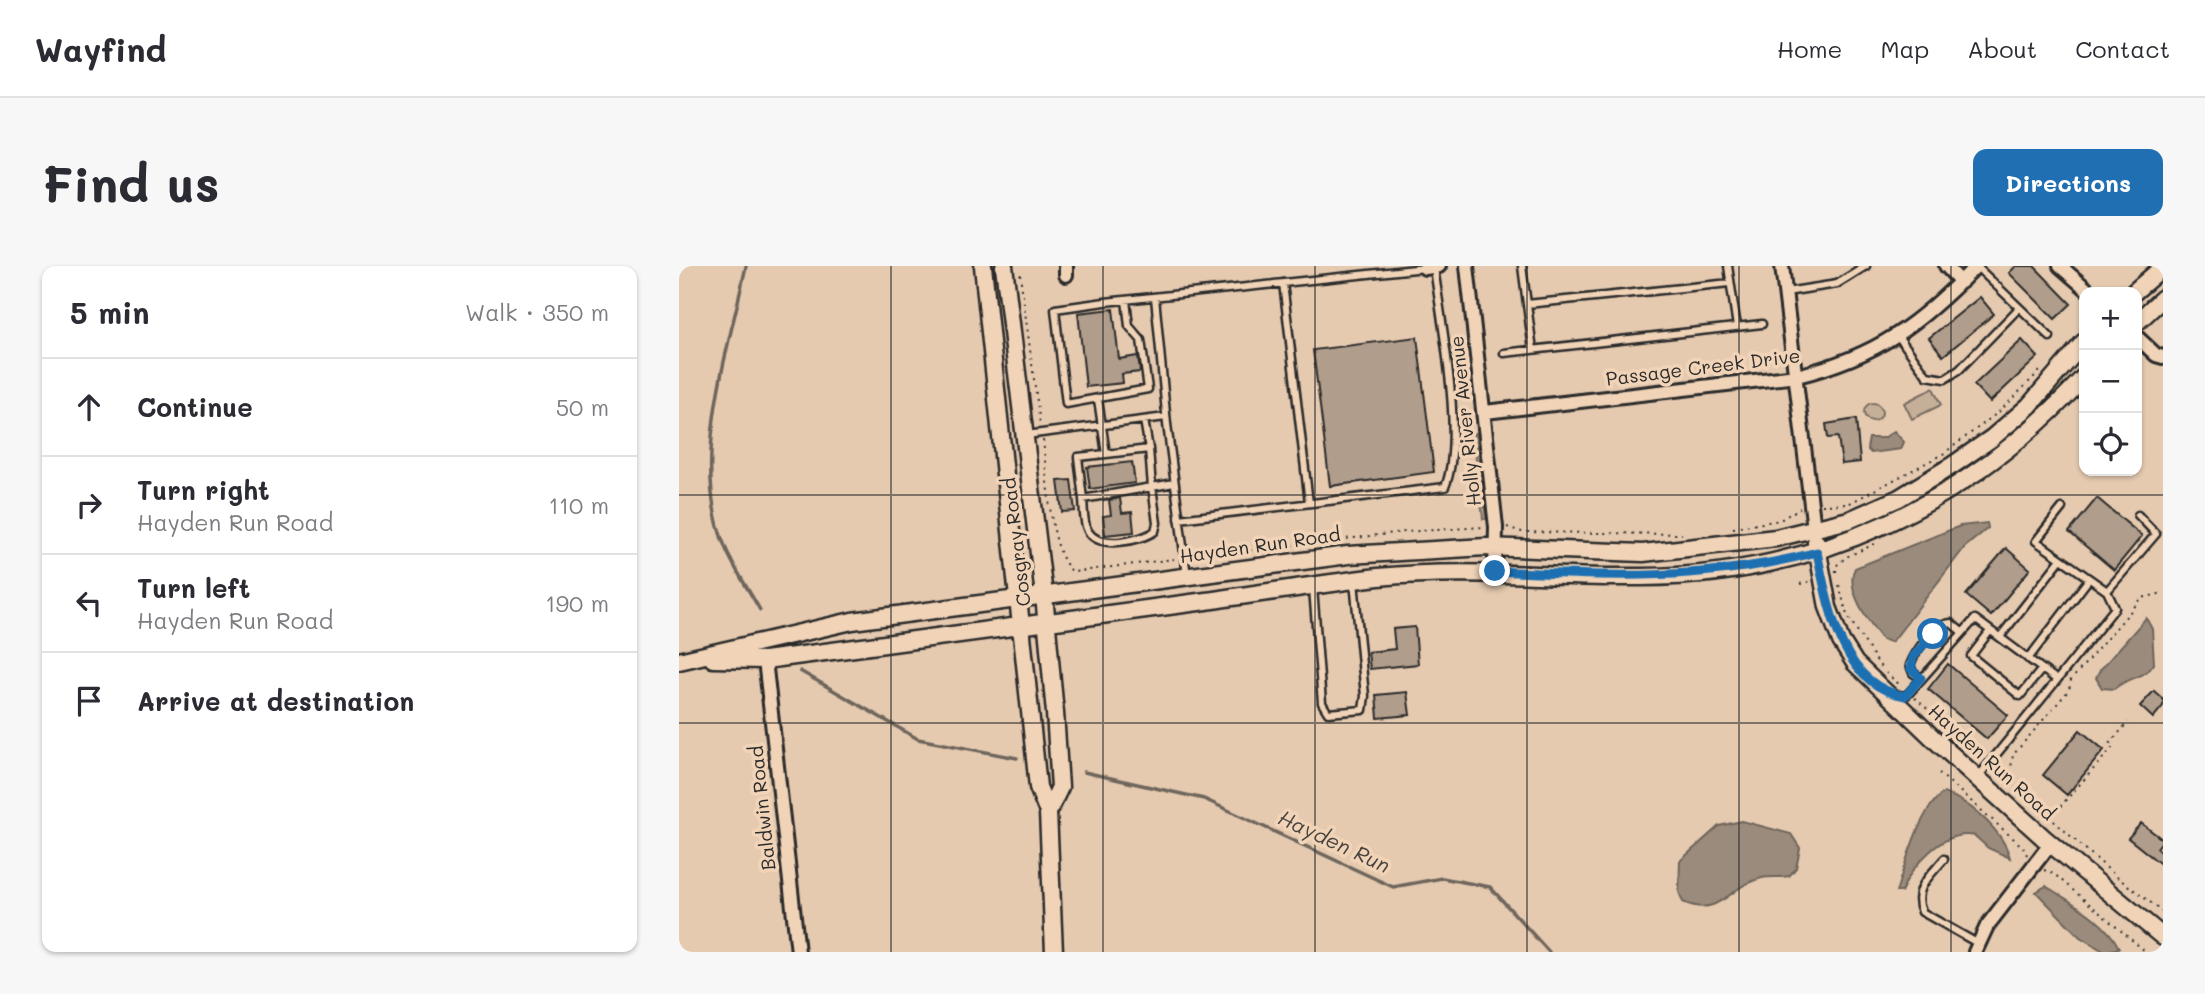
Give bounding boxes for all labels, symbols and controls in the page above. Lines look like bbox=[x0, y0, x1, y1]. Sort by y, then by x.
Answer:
text: Wayfind bbox=[35, 27, 166, 70]
text: Home bbox=[1777, 33, 1842, 64]
text: Map bbox=[1880, 33, 1929, 64]
text: About bbox=[1967, 33, 2037, 64]
text: Contact bbox=[2075, 33, 2170, 64]
button: Directions bbox=[1973, 149, 2163, 216]
text: Find us bbox=[42, 151, 220, 214]
map controls bbox=[2079, 287, 2142, 476]
button: + bbox=[2079, 287, 2142, 350]
text: 5 min bbox=[70, 292, 150, 332]
text: Walk · 350 m bbox=[465, 297, 609, 327]
street label: Holly River Avenue bbox=[1443, 334, 1486, 508]
street label: Passage Creek Drive bbox=[1604, 342, 1802, 391]
button: − bbox=[2079, 350, 2142, 413]
icon: ahead bbox=[70, 388, 108, 426]
text: Continue bbox=[137, 390, 253, 424]
text: 50 m bbox=[556, 392, 609, 422]
button: locate bbox=[2079, 413, 2142, 476]
text: Turn right bbox=[137, 473, 270, 507]
street label: Cosgray Road bbox=[995, 476, 1036, 608]
icon: right bbox=[70, 486, 108, 524]
text: 110 m bbox=[549, 490, 609, 520]
text: Hayden Run Road bbox=[137, 507, 333, 537]
street label: Hayden Run Road bbox=[1178, 521, 1342, 568]
route end bbox=[1479, 555, 1510, 586]
text: Turn left bbox=[137, 571, 250, 605]
icon: left bbox=[70, 584, 108, 622]
text: 190 m bbox=[545, 588, 609, 618]
text: Hayden Run Road bbox=[137, 605, 333, 635]
route start bbox=[1917, 618, 1948, 649]
icon: arrive bbox=[70, 682, 108, 720]
text: Arrive at destination bbox=[137, 684, 414, 718]
street label: Hayden Run Road bbox=[1924, 698, 2061, 825]
street label: Baldwin Road bbox=[743, 745, 780, 871]
water label: Hayden Run bbox=[1274, 803, 1395, 878]

